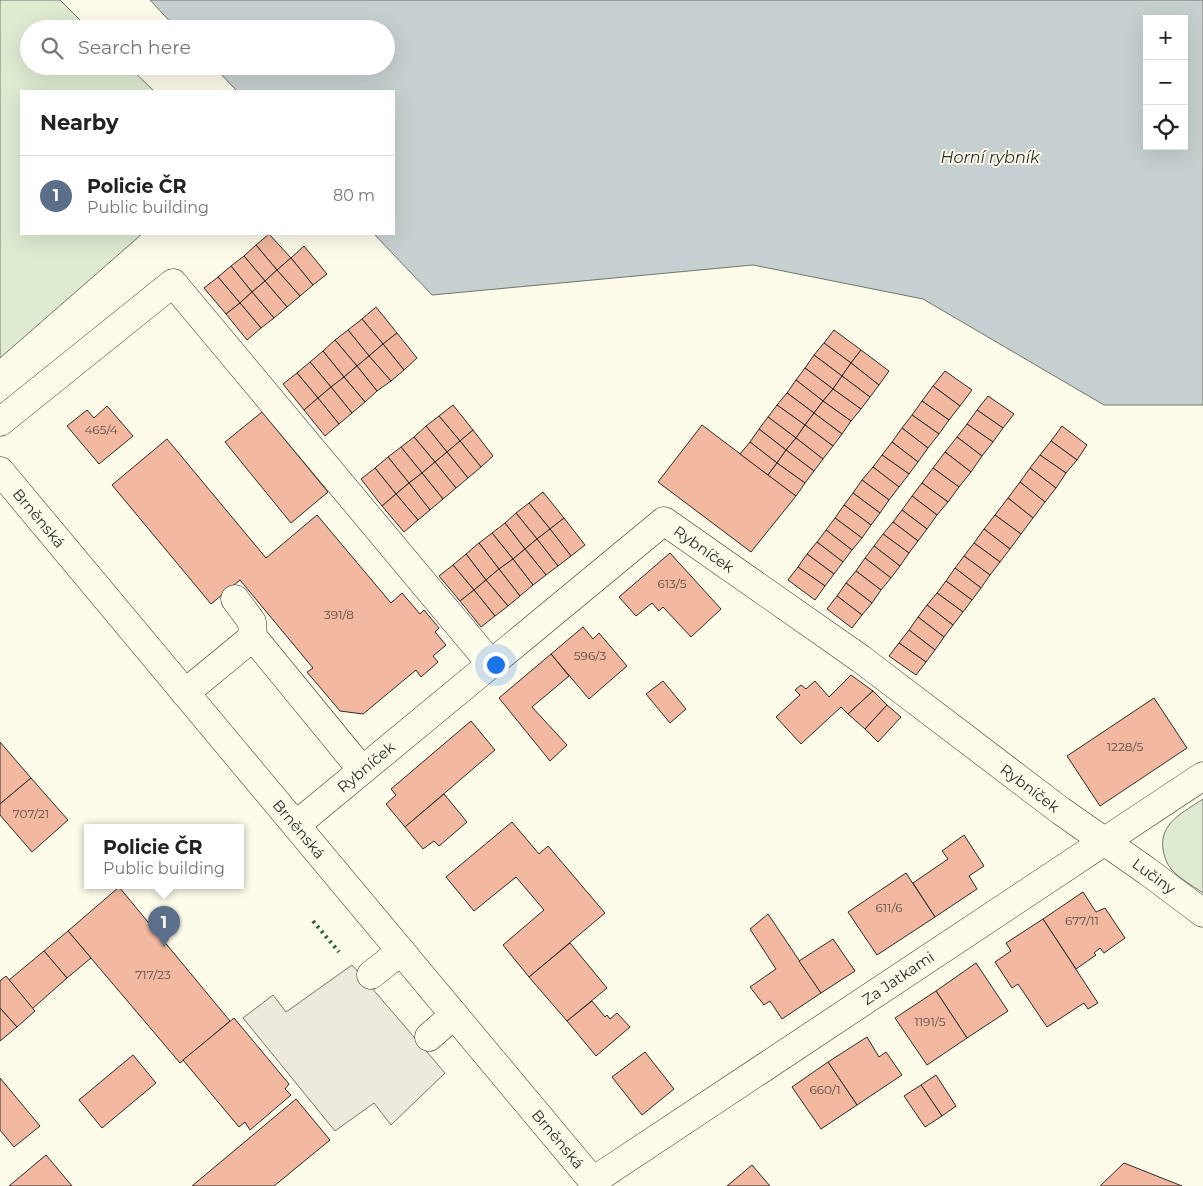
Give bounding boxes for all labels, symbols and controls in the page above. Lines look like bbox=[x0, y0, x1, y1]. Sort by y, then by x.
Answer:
map controls bbox=[1143, 15, 1188, 150]
button: + bbox=[1143, 15, 1188, 60]
search box bbox=[20, 20, 395, 75]
icon: search bbox=[38, 34, 66, 62]
text: Search here bbox=[78, 36, 191, 59]
button: − bbox=[1143, 60, 1188, 105]
button: locate bbox=[1143, 105, 1188, 150]
text: Nearby bbox=[40, 110, 119, 135]
water label: Horní rybník bbox=[940, 148, 1041, 167]
text: Policie ČR bbox=[87, 175, 187, 198]
text: 1 bbox=[53, 186, 59, 205]
text: 80 m bbox=[333, 186, 375, 205]
text: Public building bbox=[87, 198, 209, 217]
house number: 465/4 bbox=[84, 422, 118, 437]
street label: Brněnská bbox=[9, 484, 69, 552]
street label: Rybníček bbox=[670, 521, 738, 577]
house number: 613/5 bbox=[657, 576, 687, 591]
house number: 391/8 bbox=[324, 607, 354, 622]
house number: 596/3 bbox=[574, 648, 606, 663]
your location bbox=[483, 652, 509, 678]
street label: Rybníček bbox=[333, 737, 399, 797]
house number: 1228/5 bbox=[1107, 739, 1143, 754]
street label: Rybníček bbox=[996, 759, 1064, 817]
street label: Brněnská bbox=[269, 795, 329, 863]
house number: 707/21 bbox=[13, 806, 49, 821]
popup bbox=[84, 824, 244, 889]
text: Policie ČR bbox=[103, 836, 203, 859]
street label: Lučiny bbox=[1129, 854, 1180, 899]
text: Public building bbox=[103, 859, 225, 878]
house number: 611/6 bbox=[875, 900, 903, 915]
pin: 1 bbox=[148, 906, 180, 947]
house number: 677/11 bbox=[1065, 913, 1099, 928]
street label: Za Jatkami bbox=[858, 947, 938, 1009]
house number: 717/23 bbox=[135, 967, 171, 982]
house number: 1191/5 bbox=[914, 1014, 946, 1029]
house number: 660/1 bbox=[809, 1082, 841, 1097]
street label: Brněnská bbox=[528, 1105, 588, 1173]

